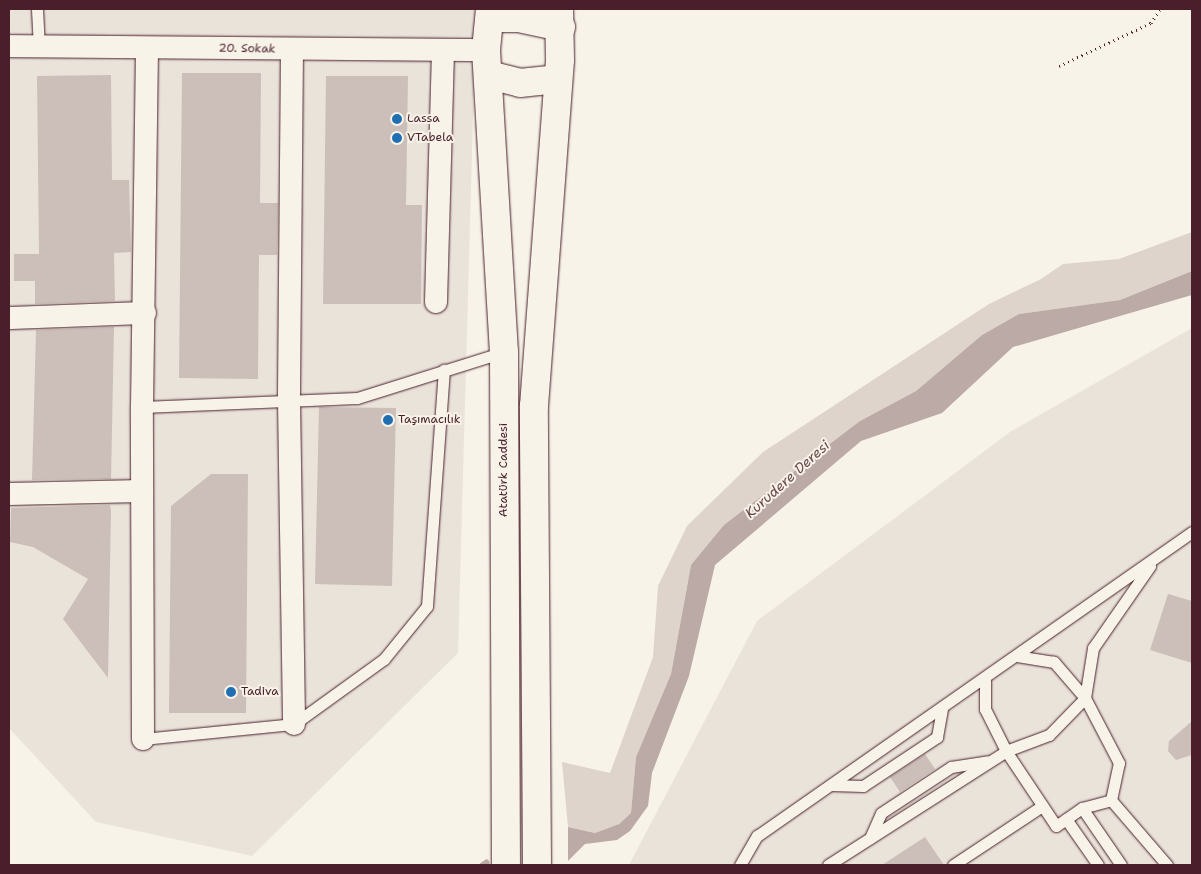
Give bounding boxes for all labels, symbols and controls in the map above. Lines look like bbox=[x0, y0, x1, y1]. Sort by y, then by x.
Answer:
street label: 20. Sokak bbox=[218, 41, 276, 57]
place label: Lassa bbox=[407, 112, 440, 126]
marker: Lassa bbox=[391, 113, 403, 125]
place label: VTabela bbox=[407, 131, 453, 145]
marker: VTabela bbox=[391, 132, 403, 144]
place label: Taşımacılık bbox=[398, 413, 461, 427]
marker: Taşımacılık bbox=[382, 414, 394, 426]
street label: Atatürk Caddesi bbox=[497, 423, 511, 517]
water label: Kurudere Deresi bbox=[741, 437, 833, 521]
place label: Tadiva bbox=[241, 685, 279, 699]
marker: Tadiva bbox=[225, 686, 237, 698]

